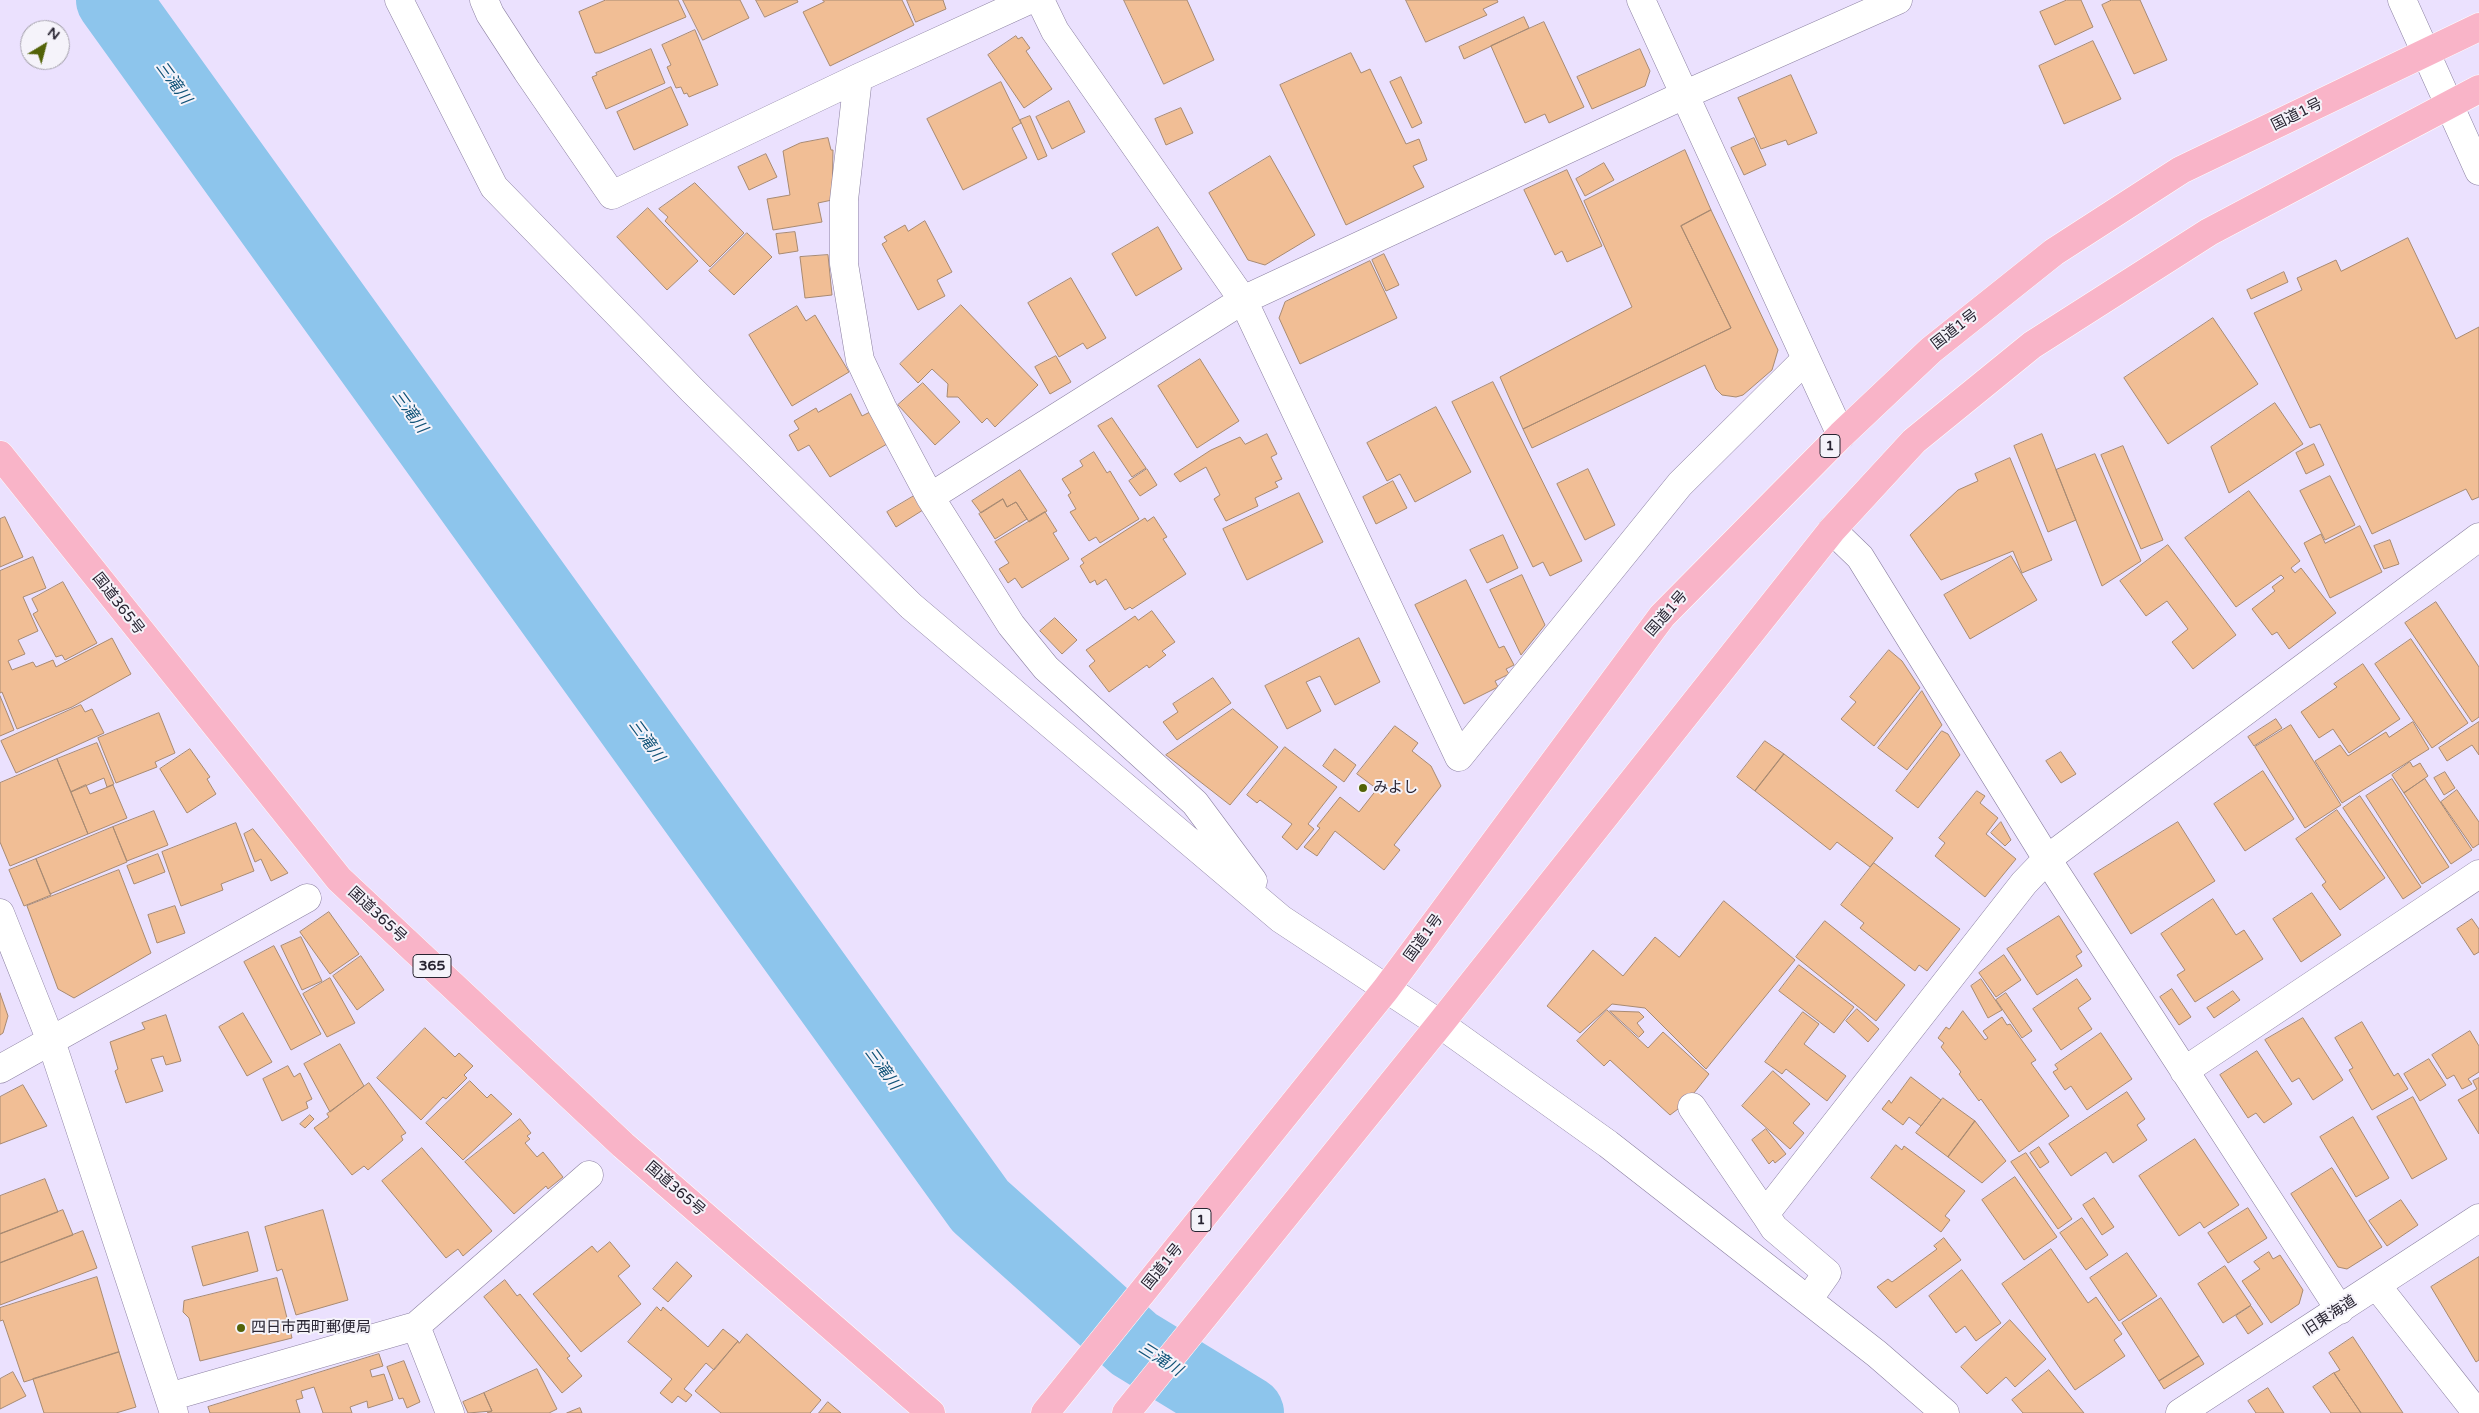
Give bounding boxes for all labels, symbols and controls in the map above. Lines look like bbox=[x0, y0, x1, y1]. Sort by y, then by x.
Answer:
north arrow bbox=[20, 20, 70, 70]
text: N bbox=[44, 23, 63, 44]
water label: 三滝川 bbox=[151, 58, 195, 108]
street label: 国道1号 bbox=[2269, 95, 2325, 135]
street label: 国道1号 bbox=[1928, 306, 1982, 354]
water label: 三滝川 bbox=[387, 387, 431, 437]
road number: 1 bbox=[1820, 434, 1840, 458]
street label: 国道365号 bbox=[88, 570, 148, 638]
street label: 国道1号 bbox=[1642, 588, 1692, 640]
water label: 三滝川 bbox=[624, 716, 668, 766]
place label: みよし bbox=[1373, 779, 1418, 797]
marker: みよし bbox=[1357, 782, 1369, 794]
street label: 国道365号 bbox=[344, 883, 410, 947]
street label: 国道1号 bbox=[1401, 911, 1447, 965]
road number: 365 bbox=[413, 954, 451, 978]
water label: 三滝川 bbox=[860, 1044, 904, 1094]
street label: 国道365号 bbox=[641, 1158, 709, 1220]
road number: 1 bbox=[1191, 1208, 1211, 1232]
street label: 国道1号 bbox=[1139, 1240, 1187, 1294]
street label: 旧東海道 bbox=[2300, 1292, 2360, 1340]
place label: 四日市西町郵便局 bbox=[251, 1319, 371, 1337]
marker: 四日市西町郵便局 bbox=[235, 1322, 247, 1334]
water label: 三滝川 bbox=[1135, 1339, 1185, 1381]

